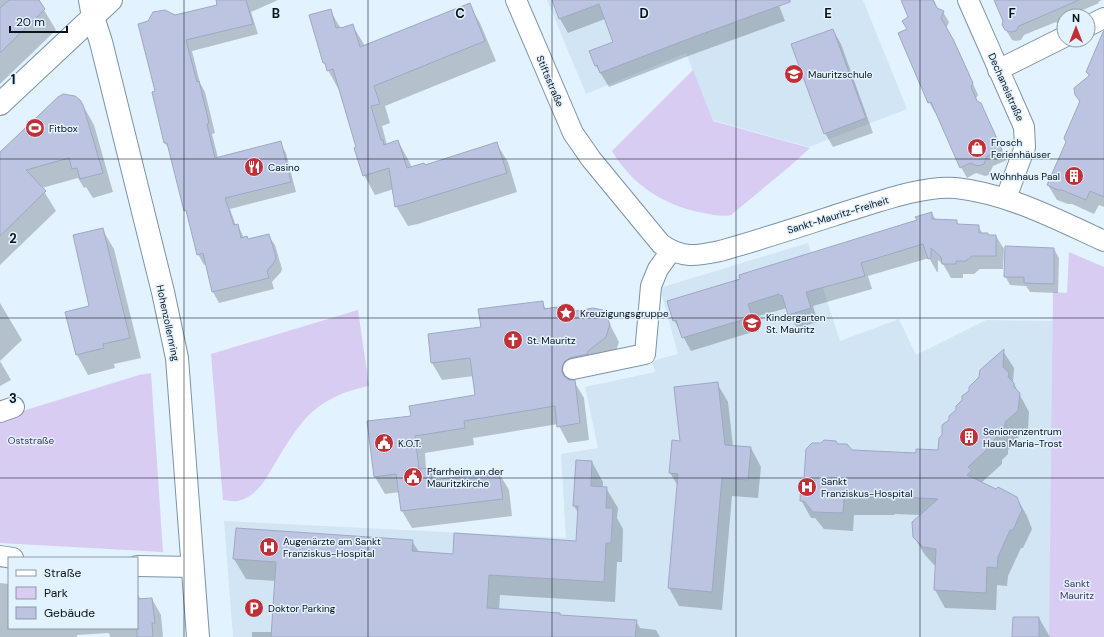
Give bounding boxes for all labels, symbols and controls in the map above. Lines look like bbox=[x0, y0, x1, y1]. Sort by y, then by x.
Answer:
text: B bbox=[272, 5, 280, 22]
text: C bbox=[455, 5, 465, 22]
text: D bbox=[639, 5, 649, 22]
text: E bbox=[824, 5, 832, 22]
text: F bbox=[1008, 5, 1016, 22]
scale bar bbox=[10, 8, 67, 34]
north arrow bbox=[1056, 8, 1096, 48]
text: N bbox=[1072, 11, 1080, 25]
text: 20 m bbox=[16, 14, 45, 30]
street label: Dechaneistraße bbox=[985, 51, 1027, 123]
street label: Stiftsstraße bbox=[533, 53, 567, 109]
school or university icon: Mauritzschule bbox=[783, 63, 805, 85]
place label: Mauritzschule bbox=[808, 68, 873, 81]
text: 1 bbox=[11, 71, 15, 88]
sports icon: Fitbox bbox=[24, 117, 46, 139]
place label: Fitbox bbox=[49, 122, 78, 135]
place label: Frosch Ferienhäuser bbox=[991, 136, 1051, 161]
shop icon: Frosch Ferienhäuser bbox=[966, 137, 988, 159]
restaurant icon: Casino bbox=[243, 156, 265, 178]
place label: Casino bbox=[268, 161, 300, 174]
building icon: Wohnhaus Paal bbox=[1063, 165, 1085, 187]
place label: Wohnhaus Paal bbox=[990, 170, 1060, 183]
street label: Sankt-Mauritz-Freiheit bbox=[786, 193, 890, 237]
text: 2 bbox=[9, 230, 17, 247]
street label: Hohenzollernring bbox=[154, 284, 182, 363]
place icon: Kreuzigungsgruppe bbox=[555, 302, 577, 324]
place label: Kreuzigungsgruppe bbox=[580, 307, 669, 320]
place label: Kindergarten St. Mauritz bbox=[766, 311, 826, 336]
school or university icon: Kindergarten St. Mauritz bbox=[741, 312, 763, 334]
church icon: St. Mauritz bbox=[502, 329, 524, 351]
place label: St. Mauritz bbox=[527, 334, 576, 347]
text: 3 bbox=[9, 390, 17, 407]
place label: Seniorenzentrum Haus Maria-Trost bbox=[983, 425, 1062, 450]
building icon: Seniorenzentrum Haus Maria-Trost bbox=[958, 426, 980, 448]
public building icon: K.O.T. bbox=[373, 432, 395, 454]
park label: Oststraße bbox=[8, 434, 55, 447]
place label: K.O.T. bbox=[398, 437, 421, 450]
place label: Pfarrheim an der Mauritzkirche bbox=[427, 465, 504, 490]
public building icon: Pfarrheim an der Mauritzkirche bbox=[402, 466, 424, 488]
place label: Sankt Franziskus-Hospital bbox=[821, 475, 912, 500]
hospital icon: Sankt Franziskus-Hospital bbox=[796, 476, 818, 498]
place label: Augenärzte am Sankt Franziskus-Hospital bbox=[283, 535, 381, 560]
hospital icon: Augenärzte am Sankt Franziskus-Hospital bbox=[258, 536, 280, 558]
legend bbox=[8, 557, 138, 629]
text: Straße bbox=[44, 565, 81, 581]
park label: Sankt Mauritz bbox=[1060, 577, 1095, 602]
text: Park bbox=[44, 585, 68, 601]
parking icon: Doktor Parking bbox=[243, 597, 265, 619]
place label: Doktor Parking bbox=[268, 602, 336, 615]
text: Gebäude bbox=[44, 605, 95, 621]

